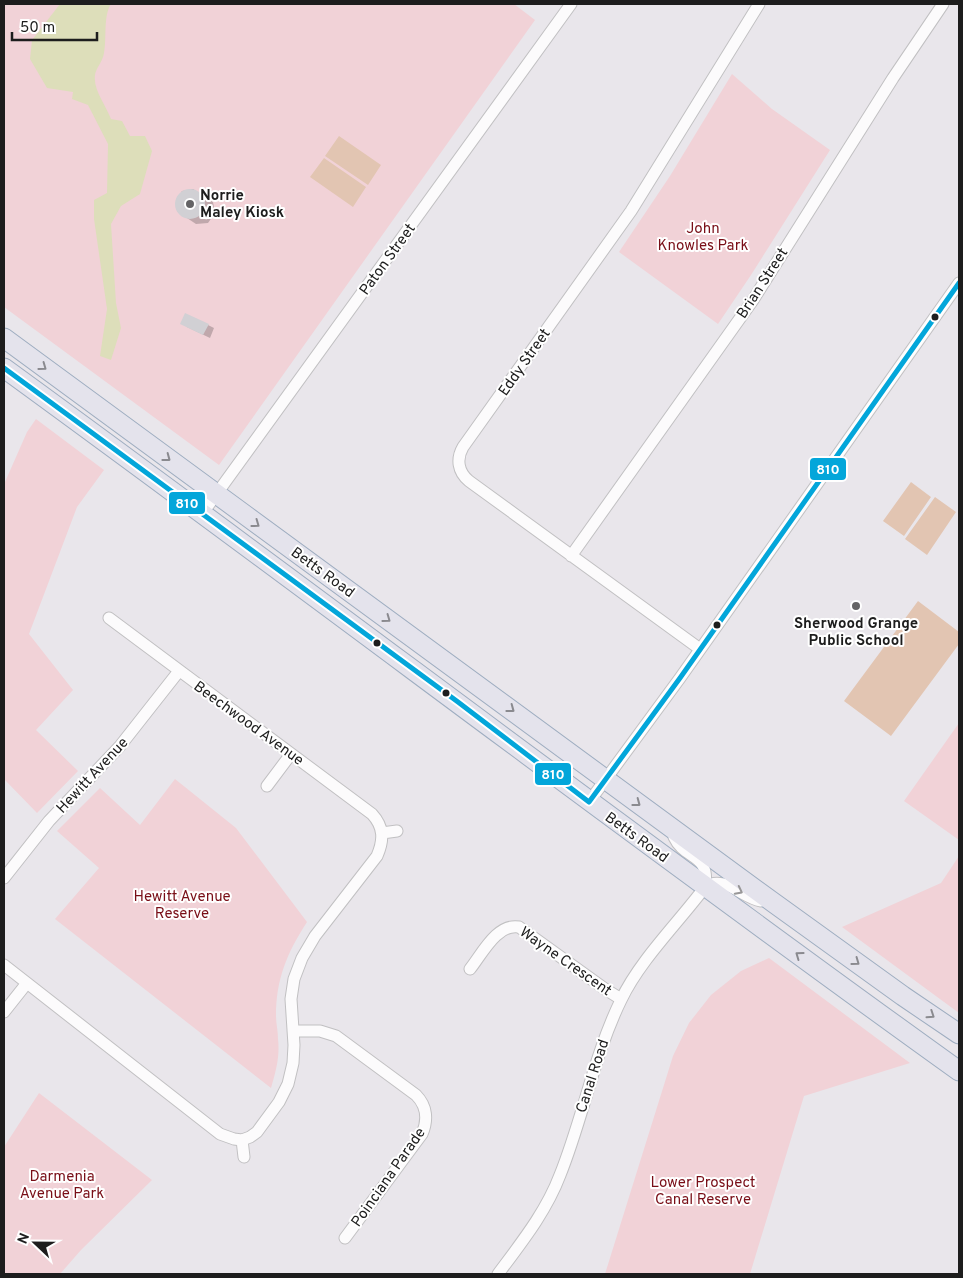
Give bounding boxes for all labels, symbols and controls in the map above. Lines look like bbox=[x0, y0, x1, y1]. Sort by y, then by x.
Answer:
scale bar bbox=[12, 10, 98, 42]
text: 50 m bbox=[20, 19, 55, 38]
place label: Norrie Maley Kiosk bbox=[200, 187, 284, 223]
marker: Norrie Maley Kiosk bbox=[184, 198, 196, 210]
street label: Paton Street bbox=[356, 220, 421, 299]
park label: John Knowles Park bbox=[658, 220, 748, 256]
street label: Brian Street bbox=[733, 245, 793, 323]
unlabelled marker bbox=[930, 312, 940, 322]
street label: Eddy Street bbox=[495, 325, 555, 400]
one-way arrow bbox=[37, 361, 46, 369]
one-way arrow bbox=[161, 452, 171, 461]
line badge: 810 bbox=[809, 457, 847, 481]
text: 810 bbox=[816, 462, 840, 479]
line badge: 810 bbox=[168, 491, 206, 515]
text: 810 bbox=[175, 496, 199, 513]
one-way arrow bbox=[250, 518, 260, 527]
street label: Betts Road bbox=[287, 544, 358, 603]
marker: Sherwood Grange Public School bbox=[850, 600, 862, 612]
one-way arrow bbox=[382, 613, 391, 622]
place label: Sherwood Grange Public School bbox=[794, 615, 918, 651]
unlabelled marker bbox=[712, 620, 722, 630]
unlabelled marker bbox=[372, 638, 382, 648]
street label: Beechwood Avenue bbox=[189, 678, 307, 771]
unlabelled marker bbox=[441, 688, 451, 698]
one-way arrow bbox=[505, 703, 515, 712]
street label: Hewitt Avenue bbox=[53, 734, 133, 818]
line badge: 810 bbox=[534, 762, 572, 786]
text: 810 bbox=[541, 767, 565, 784]
one-way arrow bbox=[631, 797, 640, 805]
street label: Betts Road bbox=[601, 809, 672, 868]
one-way arrow bbox=[734, 885, 743, 895]
park label: Hewitt Avenue Reserve bbox=[133, 888, 231, 924]
street label: Wayne Crescent bbox=[515, 923, 615, 1001]
one-way arrow bbox=[795, 952, 805, 961]
one-way arrow bbox=[850, 956, 860, 965]
one-way arrow bbox=[925, 1009, 935, 1018]
street label: Canal Road bbox=[573, 1037, 614, 1116]
street label: Poinciana Parade bbox=[348, 1124, 431, 1231]
park label: Darmenia Avenue Park bbox=[20, 1168, 104, 1204]
park label: Lower Prospect Canal Reserve bbox=[651, 1174, 756, 1210]
north arrow bbox=[10, 1218, 60, 1268]
text: N bbox=[15, 1231, 34, 1247]

